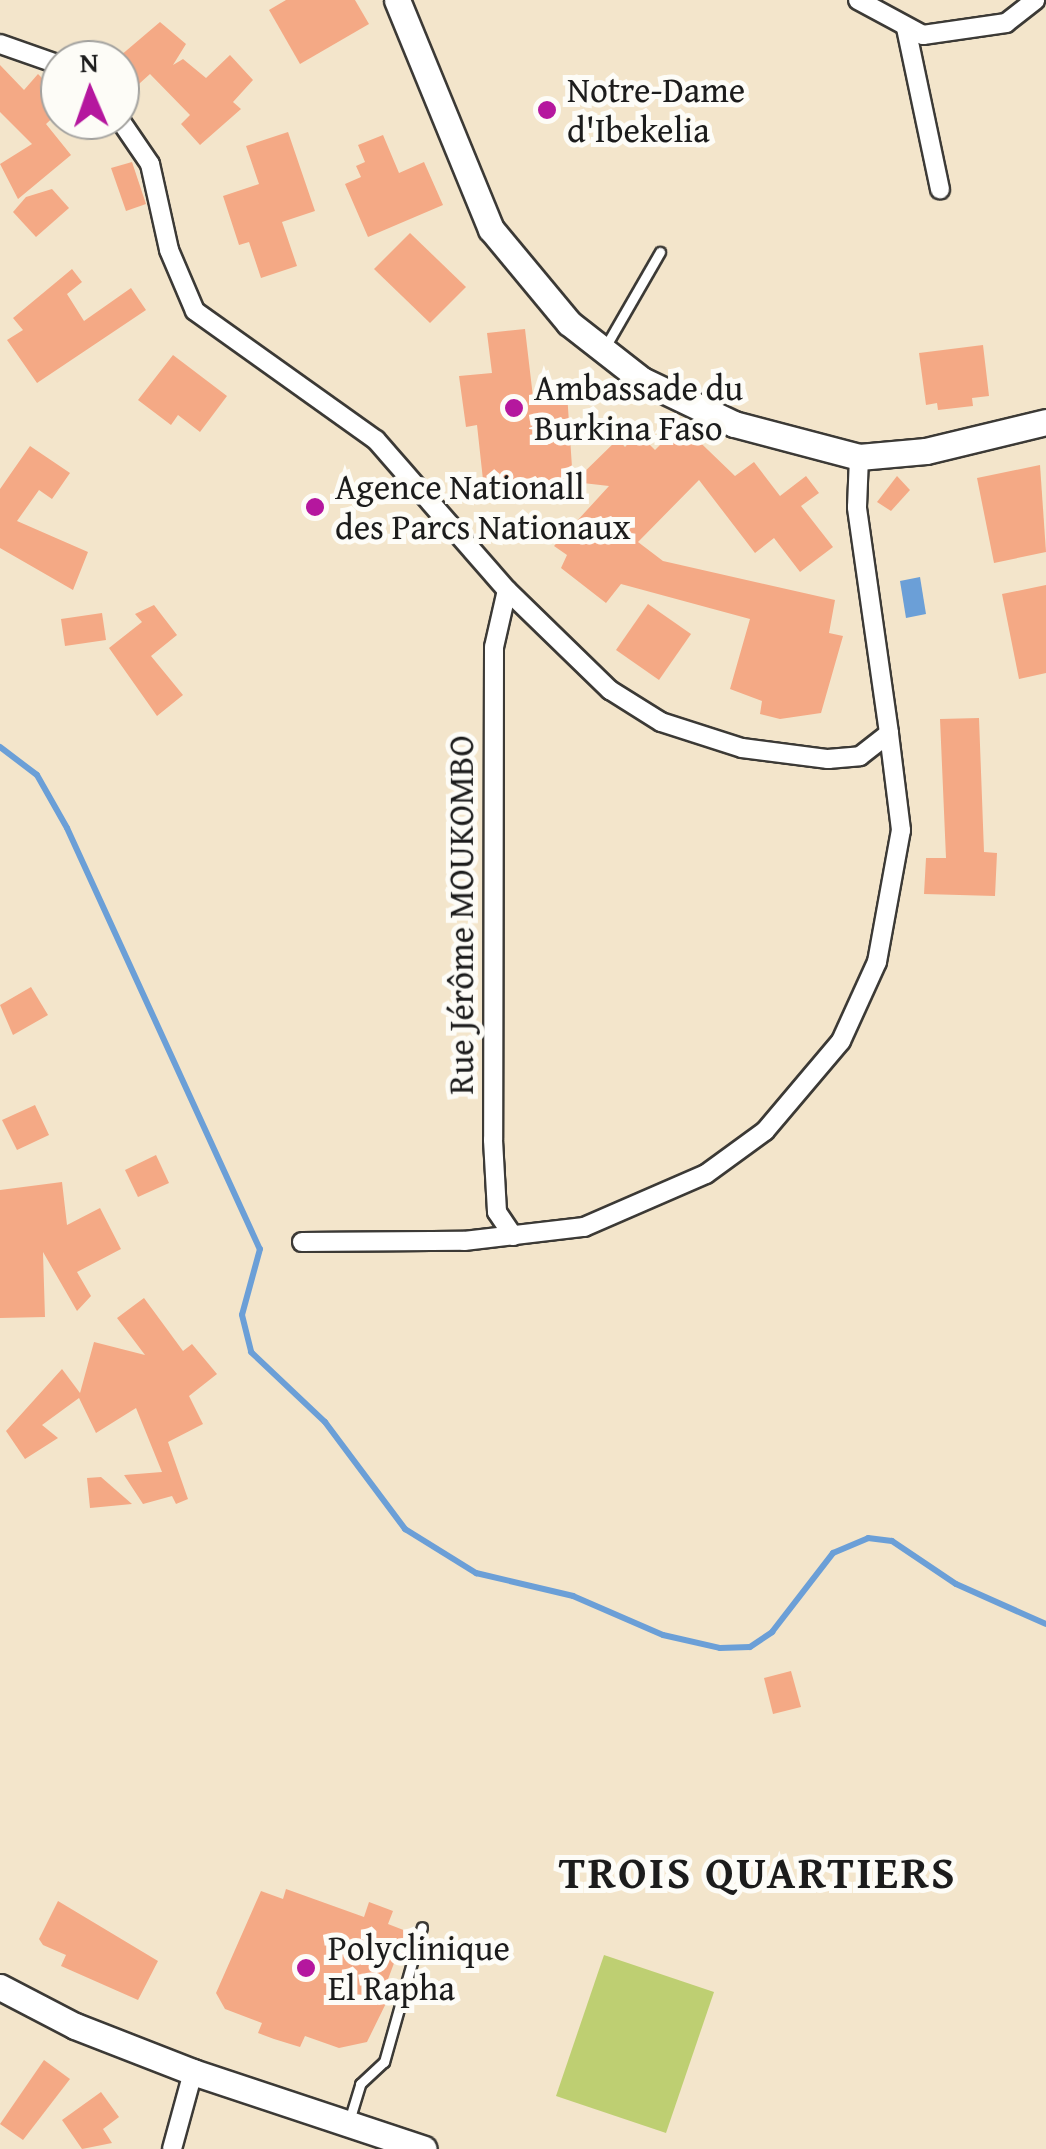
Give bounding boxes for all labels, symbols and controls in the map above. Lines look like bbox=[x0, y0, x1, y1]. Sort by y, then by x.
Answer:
north arrow bbox=[40, 40, 140, 140]
text: N bbox=[79, 41, 99, 82]
place label: Notre-Dame d'Ibekelia bbox=[567, 69, 745, 151]
marker: Notre-Dame d'Ibekelia bbox=[536, 99, 558, 121]
place label: Ambassade du Burkina Faso bbox=[534, 367, 743, 449]
marker: Ambassade du Burkina Faso bbox=[503, 397, 525, 419]
place label: Agence Nationall des Parcs Nationaux bbox=[335, 466, 631, 548]
marker: Agence Nationall des Parcs Nationaux bbox=[304, 496, 326, 518]
street label: Rue Jérôme MOUKOMBO bbox=[440, 735, 482, 1095]
district label: TROIS QUARTIERS bbox=[559, 1845, 957, 1899]
place label: Polyclinique El Rapha bbox=[328, 1927, 510, 2009]
marker: Polyclinique El Rapha bbox=[293, 1955, 319, 1981]

